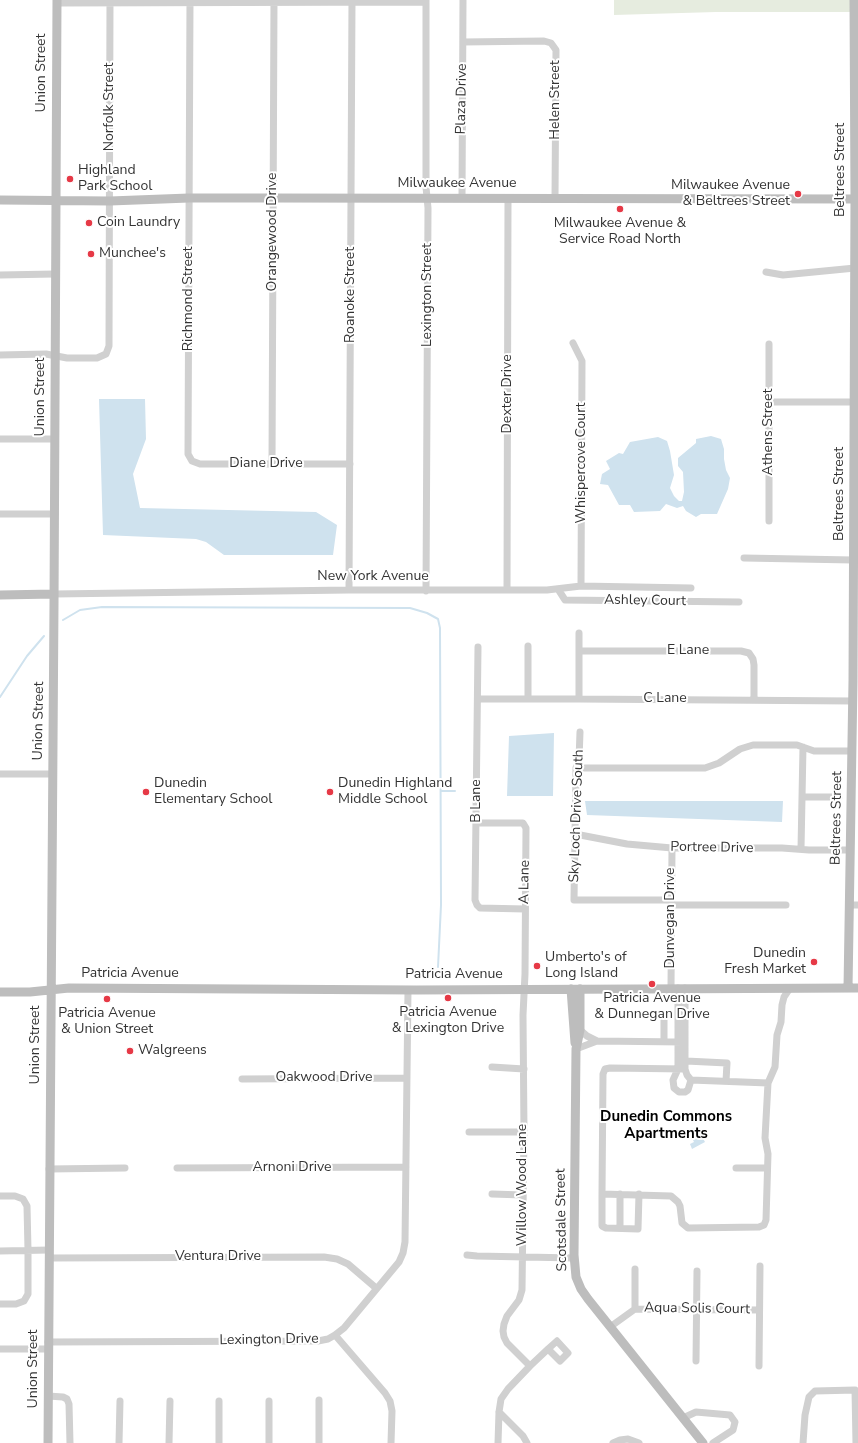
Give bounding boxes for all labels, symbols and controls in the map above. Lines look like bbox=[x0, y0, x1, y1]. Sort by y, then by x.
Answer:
street label: Union Street bbox=[34, 34, 50, 112]
street label: Helen Street bbox=[548, 60, 564, 140]
street label: Norfolk Street bbox=[102, 63, 118, 151]
street label: Plaza Drive bbox=[453, 63, 471, 135]
street label: Beltrees Street bbox=[833, 123, 849, 217]
place label: Highland Park School bbox=[78, 163, 152, 196]
street label: Orangewood Drive bbox=[265, 173, 281, 291]
marker: Highland Park School bbox=[65, 174, 75, 184]
street label: Milwaukee Avenue bbox=[397, 176, 517, 192]
place label: Milwaukee Avenue & Beltrees Street bbox=[671, 178, 790, 210]
marker: Milwaukee Avenue & Beltrees Street bbox=[793, 189, 803, 199]
marker: Milwaukee Avenue & Service Road North bbox=[615, 204, 625, 214]
place label: Coin Laundry bbox=[97, 215, 180, 231]
place label: Milwaukee Avenue & Service Road North bbox=[554, 216, 686, 248]
marker: Coin Laundry bbox=[84, 218, 94, 228]
street label: Lexington Street bbox=[420, 243, 436, 347]
place label: Munchee's bbox=[99, 246, 166, 262]
street label: Richmond Street bbox=[181, 247, 197, 351]
street label: Roanoke Street bbox=[343, 247, 359, 343]
marker: Munchee's bbox=[86, 249, 96, 259]
street label: Dexter Drive bbox=[500, 354, 516, 434]
street label: Union Street bbox=[33, 358, 49, 436]
street label: Athens Street bbox=[761, 389, 777, 475]
street label: Whispercove Court bbox=[574, 403, 590, 523]
street label: Beltrees Street bbox=[832, 447, 848, 541]
street label: Diane Drive bbox=[229, 456, 303, 472]
street label: New York Avenue bbox=[317, 569, 429, 585]
street label: Ashley Court bbox=[604, 592, 686, 610]
street label: E Lane bbox=[667, 643, 709, 659]
street label: Union Street bbox=[30, 681, 48, 761]
street label: C Lane bbox=[643, 691, 687, 707]
street label: Sky Loch Drive South bbox=[566, 749, 588, 883]
street label: Beltrees Street bbox=[828, 771, 846, 865]
place label: Dunedin Elementary School bbox=[154, 776, 272, 808]
place label: Dunedin Highland Middle School bbox=[338, 776, 452, 808]
street label: B Lane bbox=[469, 779, 485, 823]
marker: Dunedin Elementary School bbox=[141, 787, 151, 797]
marker: Dunedin Highland Middle School bbox=[325, 787, 335, 797]
street label: Portree Drive bbox=[670, 839, 754, 857]
street label: A Lane bbox=[516, 860, 534, 904]
street label: Dunvegan Drive bbox=[663, 867, 679, 969]
place label: Dunedin Fresh Market bbox=[724, 946, 806, 978]
place label: Umberto's of Long Island bbox=[545, 950, 627, 982]
marker: Dunedin Fresh Market bbox=[809, 957, 819, 967]
marker: Umberto's of Long Island bbox=[532, 961, 542, 971]
street label: Patricia Avenue bbox=[81, 966, 179, 982]
street label: Patricia Avenue bbox=[405, 967, 503, 983]
marker: Patricia Avenue & Dunnegan Drive bbox=[647, 979, 657, 989]
place label: Patricia Avenue & Dunnegan Drive bbox=[594, 991, 710, 1024]
marker: Patricia Avenue & Lexington Drive bbox=[443, 993, 453, 1003]
marker: Patricia Avenue & Union Street bbox=[102, 994, 112, 1004]
place label: Patricia Avenue & Lexington Drive bbox=[392, 1005, 504, 1038]
street label: Union Street bbox=[28, 1006, 44, 1084]
place label: Patricia Avenue & Union Street bbox=[58, 1006, 156, 1038]
place label: Walgreens bbox=[138, 1043, 207, 1059]
marker: Walgreens bbox=[125, 1046, 135, 1056]
street label: Oakwood Drive bbox=[275, 1070, 373, 1086]
district label: Dunedin Commons Apartments bbox=[600, 1108, 732, 1143]
street label: Willow Wood Lane bbox=[515, 1124, 531, 1246]
street label: Arnoni Drive bbox=[253, 1160, 331, 1176]
street label: Scotsdale Street bbox=[553, 1168, 571, 1272]
street label: Ventura Drive bbox=[175, 1249, 261, 1265]
street label: Aqua Solis Court bbox=[644, 1300, 750, 1318]
street label: Union Street bbox=[26, 1330, 42, 1408]
street label: Lexington Drive bbox=[219, 1331, 319, 1349]

